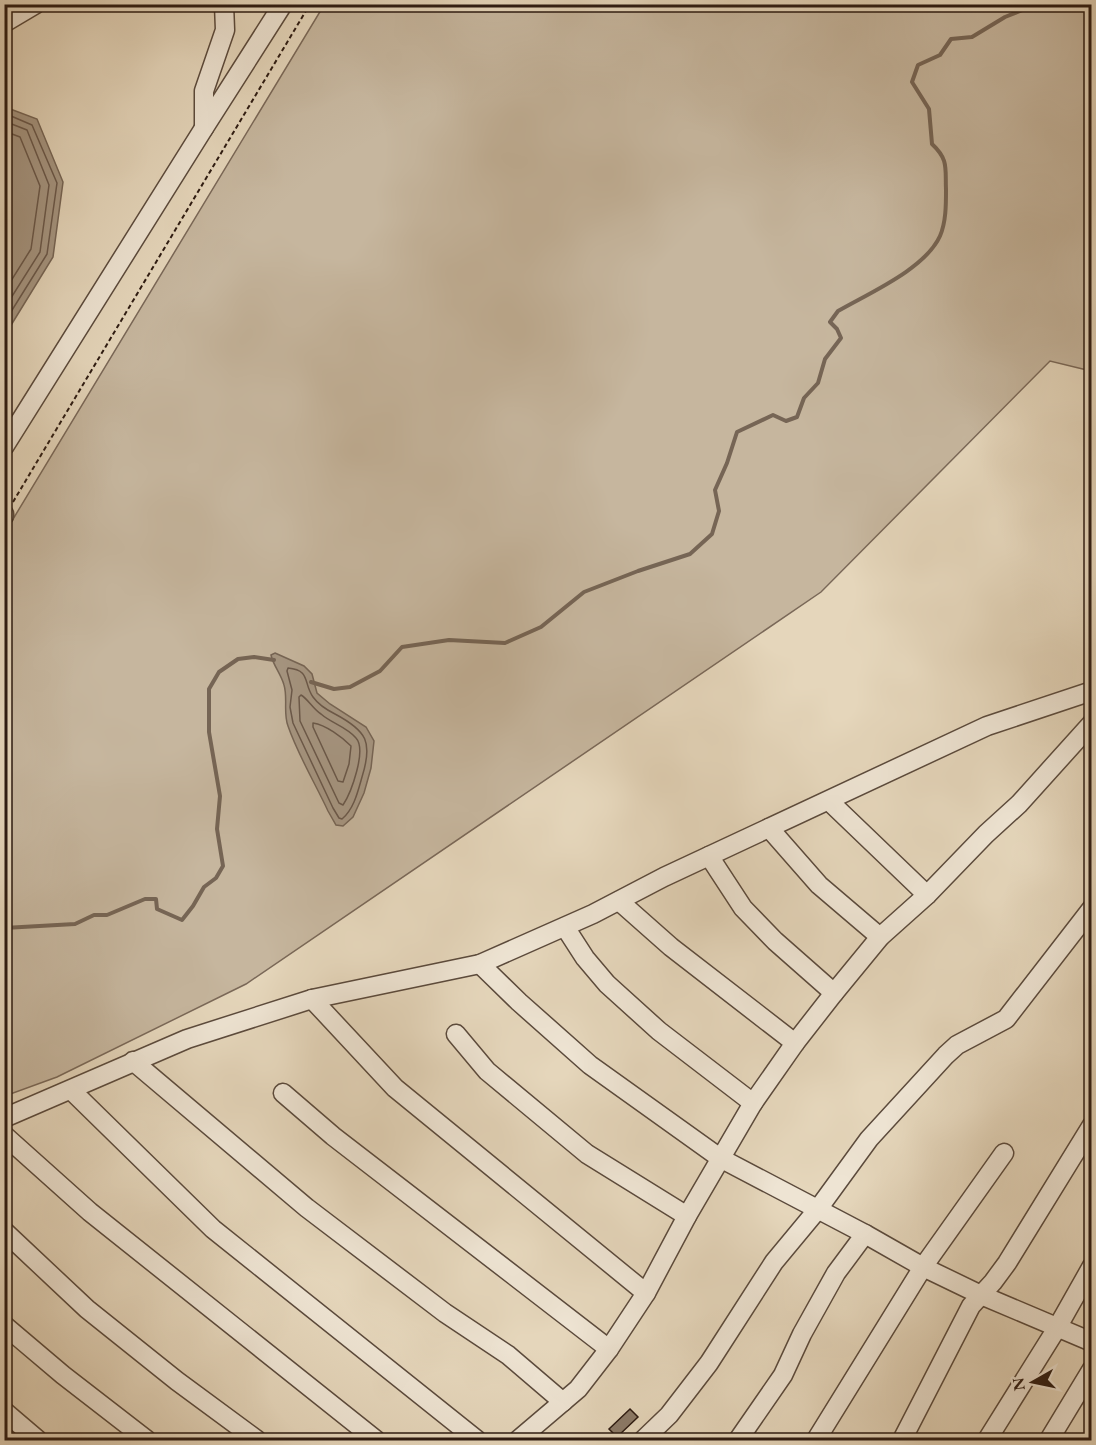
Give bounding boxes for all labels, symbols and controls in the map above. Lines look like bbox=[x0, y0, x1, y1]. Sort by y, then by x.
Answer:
north arrow bbox=[1003, 1352, 1063, 1412]
text: N bbox=[1007, 1376, 1030, 1392]

